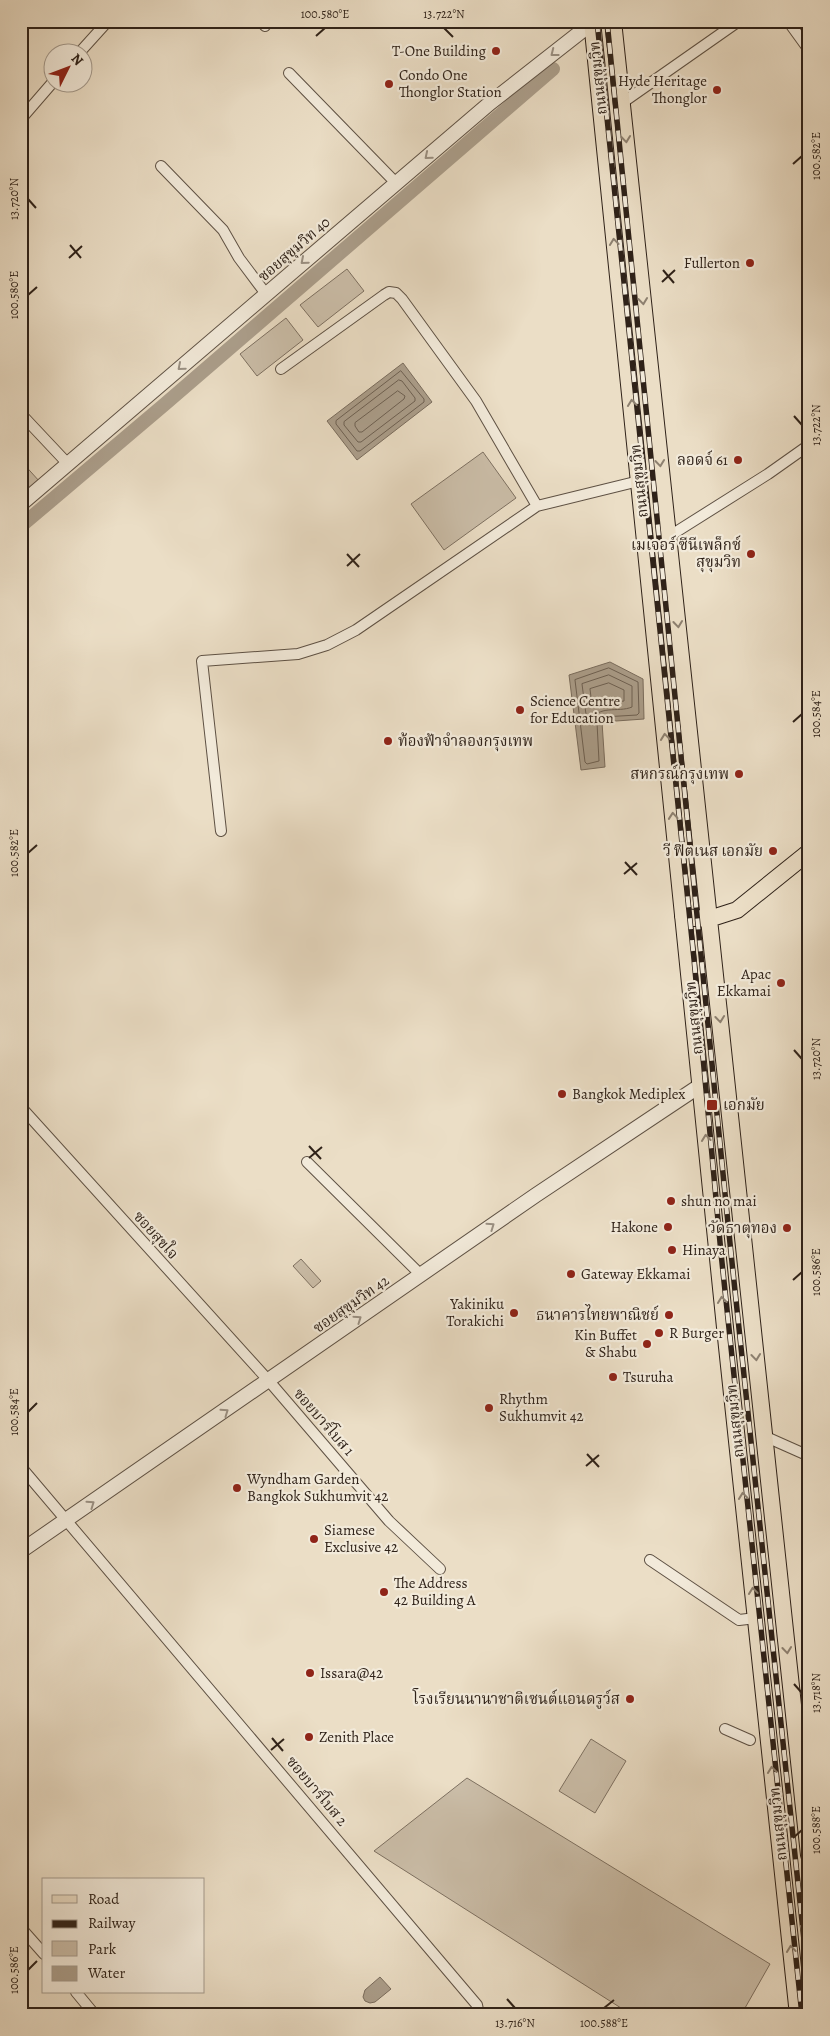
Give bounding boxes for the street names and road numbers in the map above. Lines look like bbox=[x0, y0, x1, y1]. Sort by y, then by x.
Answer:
street label: ถนนสุขุมวิท bbox=[584, 40, 613, 116]
street label: ซอยสุขุมวิท 40 bbox=[254, 212, 335, 287]
street label: ถนนสุขุมวิท bbox=[625, 443, 654, 519]
street label: ถนนสุขุมวิท bbox=[680, 980, 709, 1056]
street label: ซอยสุขใจ bbox=[128, 1206, 184, 1264]
street label: ซอยสุขุมวิท 42 bbox=[309, 1270, 394, 1338]
street label: ซอยบาร์โบส 1 bbox=[289, 1383, 360, 1460]
street label: ถนนสุขุมวิท bbox=[721, 1383, 750, 1459]
street label: ซอยบาร์โบส 2 bbox=[282, 1751, 353, 1830]
street label: ถนนสุขุมวิท bbox=[764, 1786, 793, 1862]

